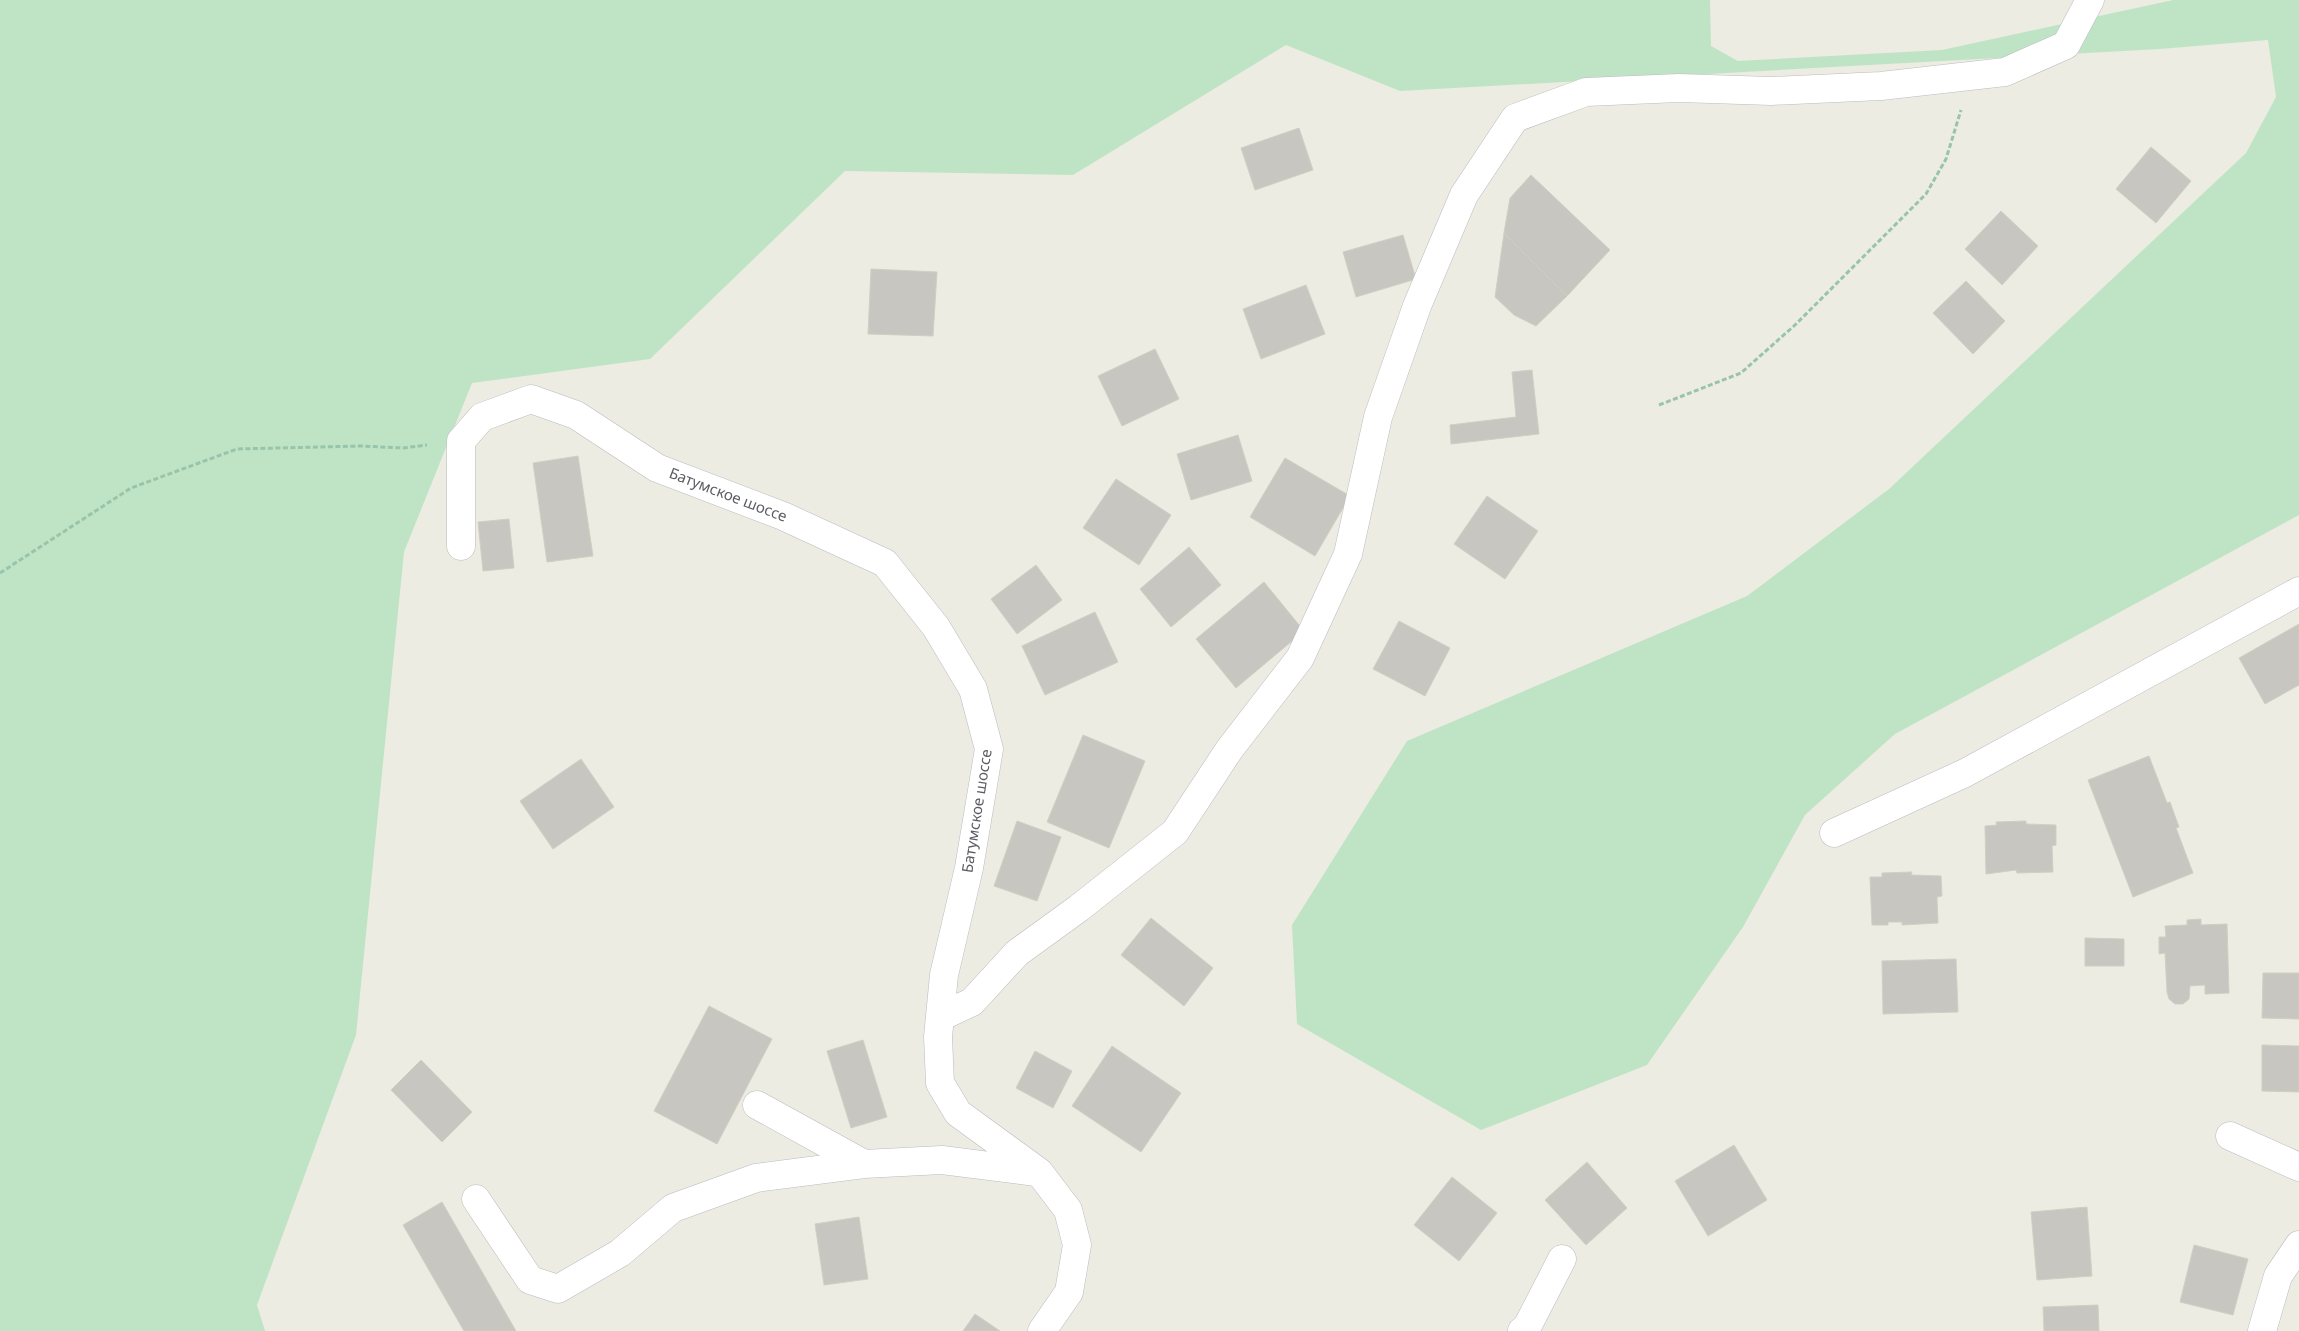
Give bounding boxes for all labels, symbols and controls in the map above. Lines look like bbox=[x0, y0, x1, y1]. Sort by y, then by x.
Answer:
street label: Батумское шоссе bbox=[667, 462, 790, 526]
street label: Батумское шоссе bbox=[956, 748, 996, 874]

